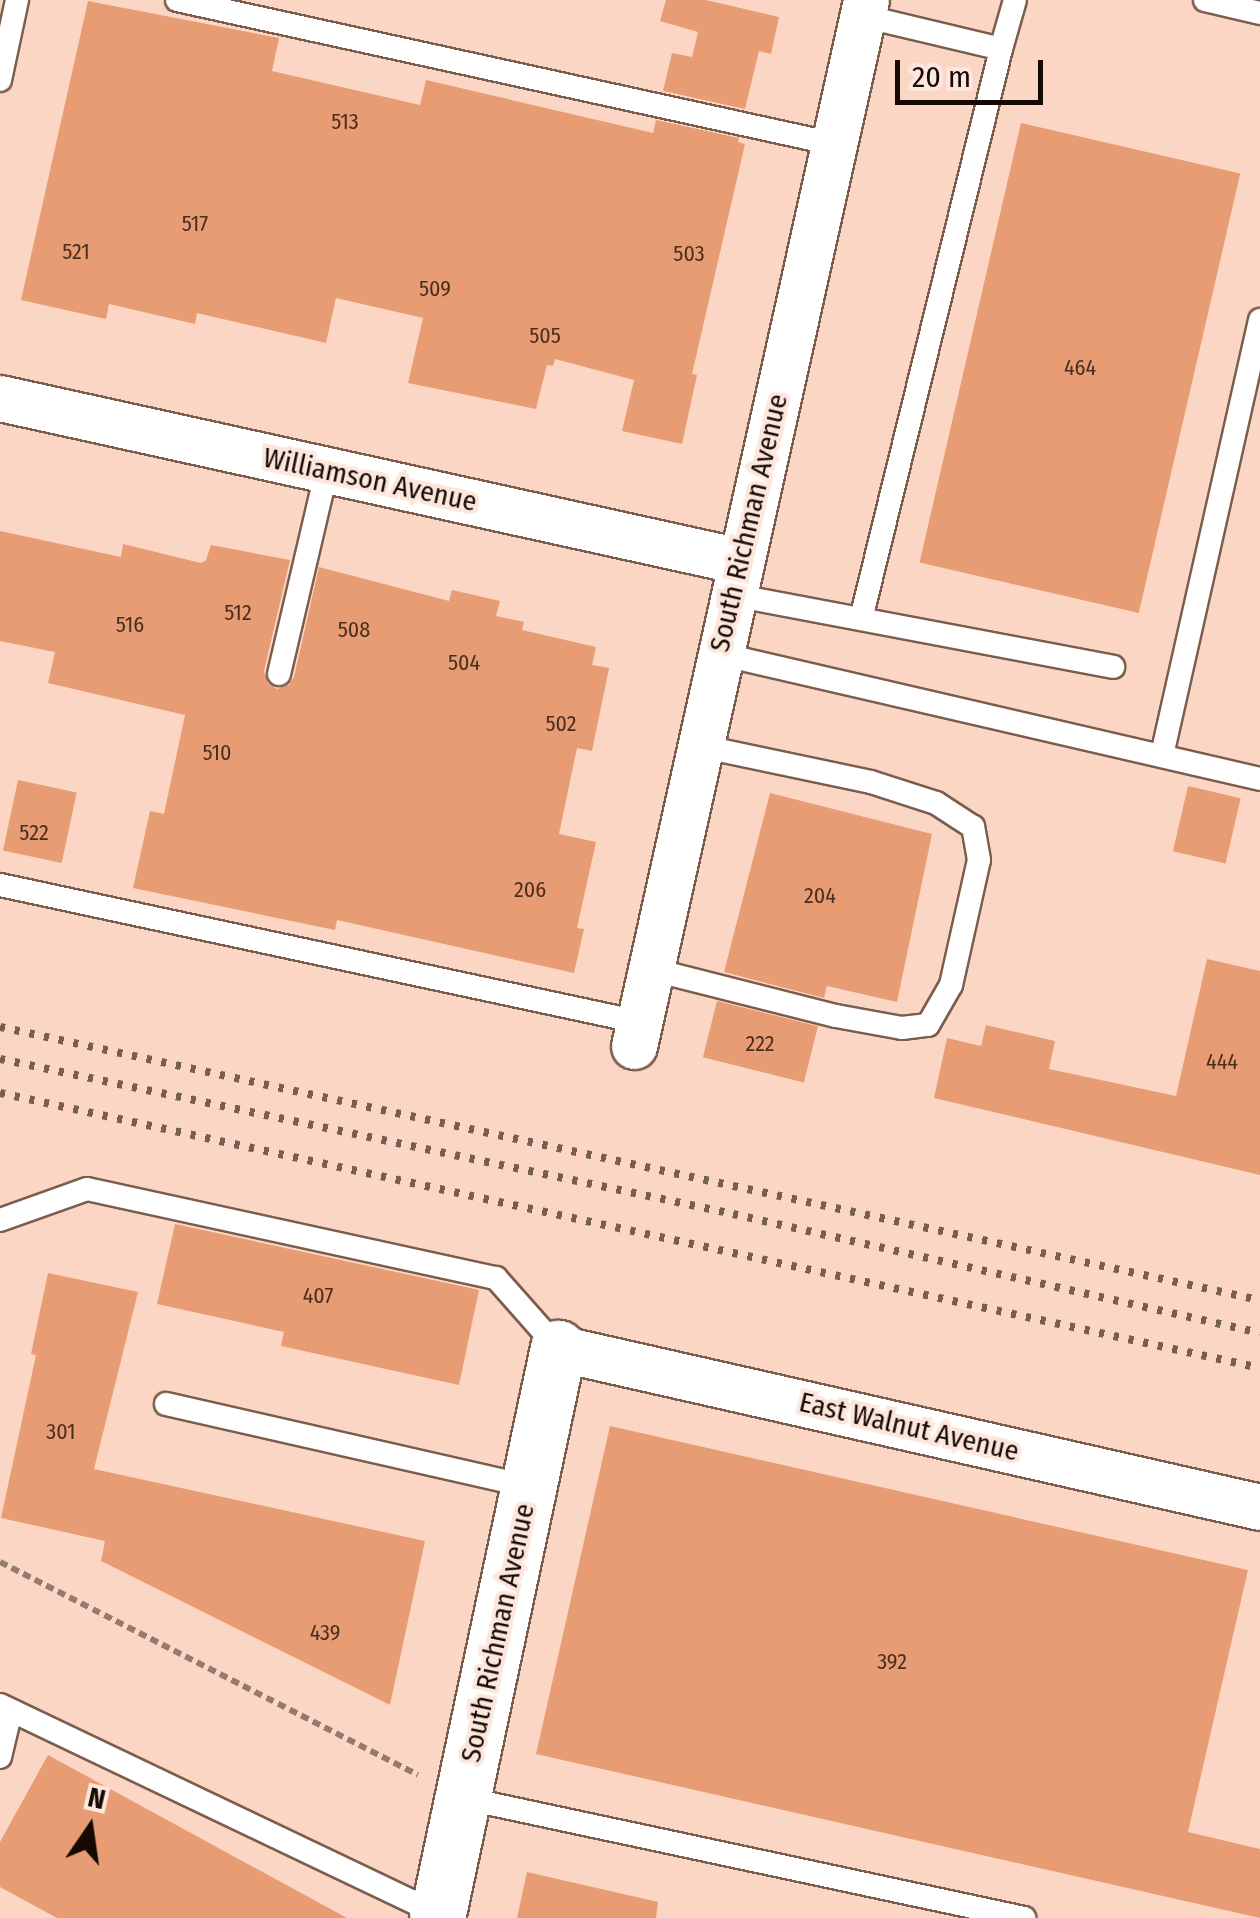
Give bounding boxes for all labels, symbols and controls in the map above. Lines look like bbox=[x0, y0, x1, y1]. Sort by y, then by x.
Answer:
scale bar bbox=[900, 40, 1048, 102]
text: 20 m bbox=[912, 59, 971, 95]
house number: 513 bbox=[331, 109, 359, 135]
house number: 517 bbox=[182, 211, 208, 237]
house number: 521 bbox=[62, 239, 90, 265]
house number: 503 bbox=[673, 241, 705, 267]
house number: 509 bbox=[419, 276, 451, 302]
house number: 505 bbox=[529, 323, 561, 349]
house number: 464 bbox=[1064, 355, 1096, 381]
street label: South Richman Avenue bbox=[703, 391, 795, 655]
street label: Williamson Avenue bbox=[260, 441, 480, 519]
house number: 512 bbox=[224, 600, 252, 626]
house number: 516 bbox=[116, 612, 144, 638]
house number: 508 bbox=[338, 617, 370, 643]
house number: 504 bbox=[448, 650, 480, 676]
house number: 502 bbox=[545, 711, 577, 737]
house number: 510 bbox=[202, 740, 232, 766]
house number: 522 bbox=[19, 820, 49, 846]
house number: 206 bbox=[514, 877, 546, 903]
house number: 204 bbox=[804, 883, 836, 909]
house number: 222 bbox=[745, 1031, 775, 1057]
house number: 444 bbox=[1206, 1049, 1238, 1075]
house number: 407 bbox=[303, 1283, 333, 1309]
street label: East Walnut Avenue bbox=[796, 1385, 1022, 1469]
house number: 301 bbox=[46, 1419, 76, 1445]
street label: South Richman Avenue bbox=[454, 1501, 542, 1765]
house number: 439 bbox=[310, 1620, 340, 1646]
house number: 392 bbox=[877, 1649, 907, 1675]
north arrow bbox=[40, 1778, 140, 1878]
text: N bbox=[85, 1780, 109, 1816]

